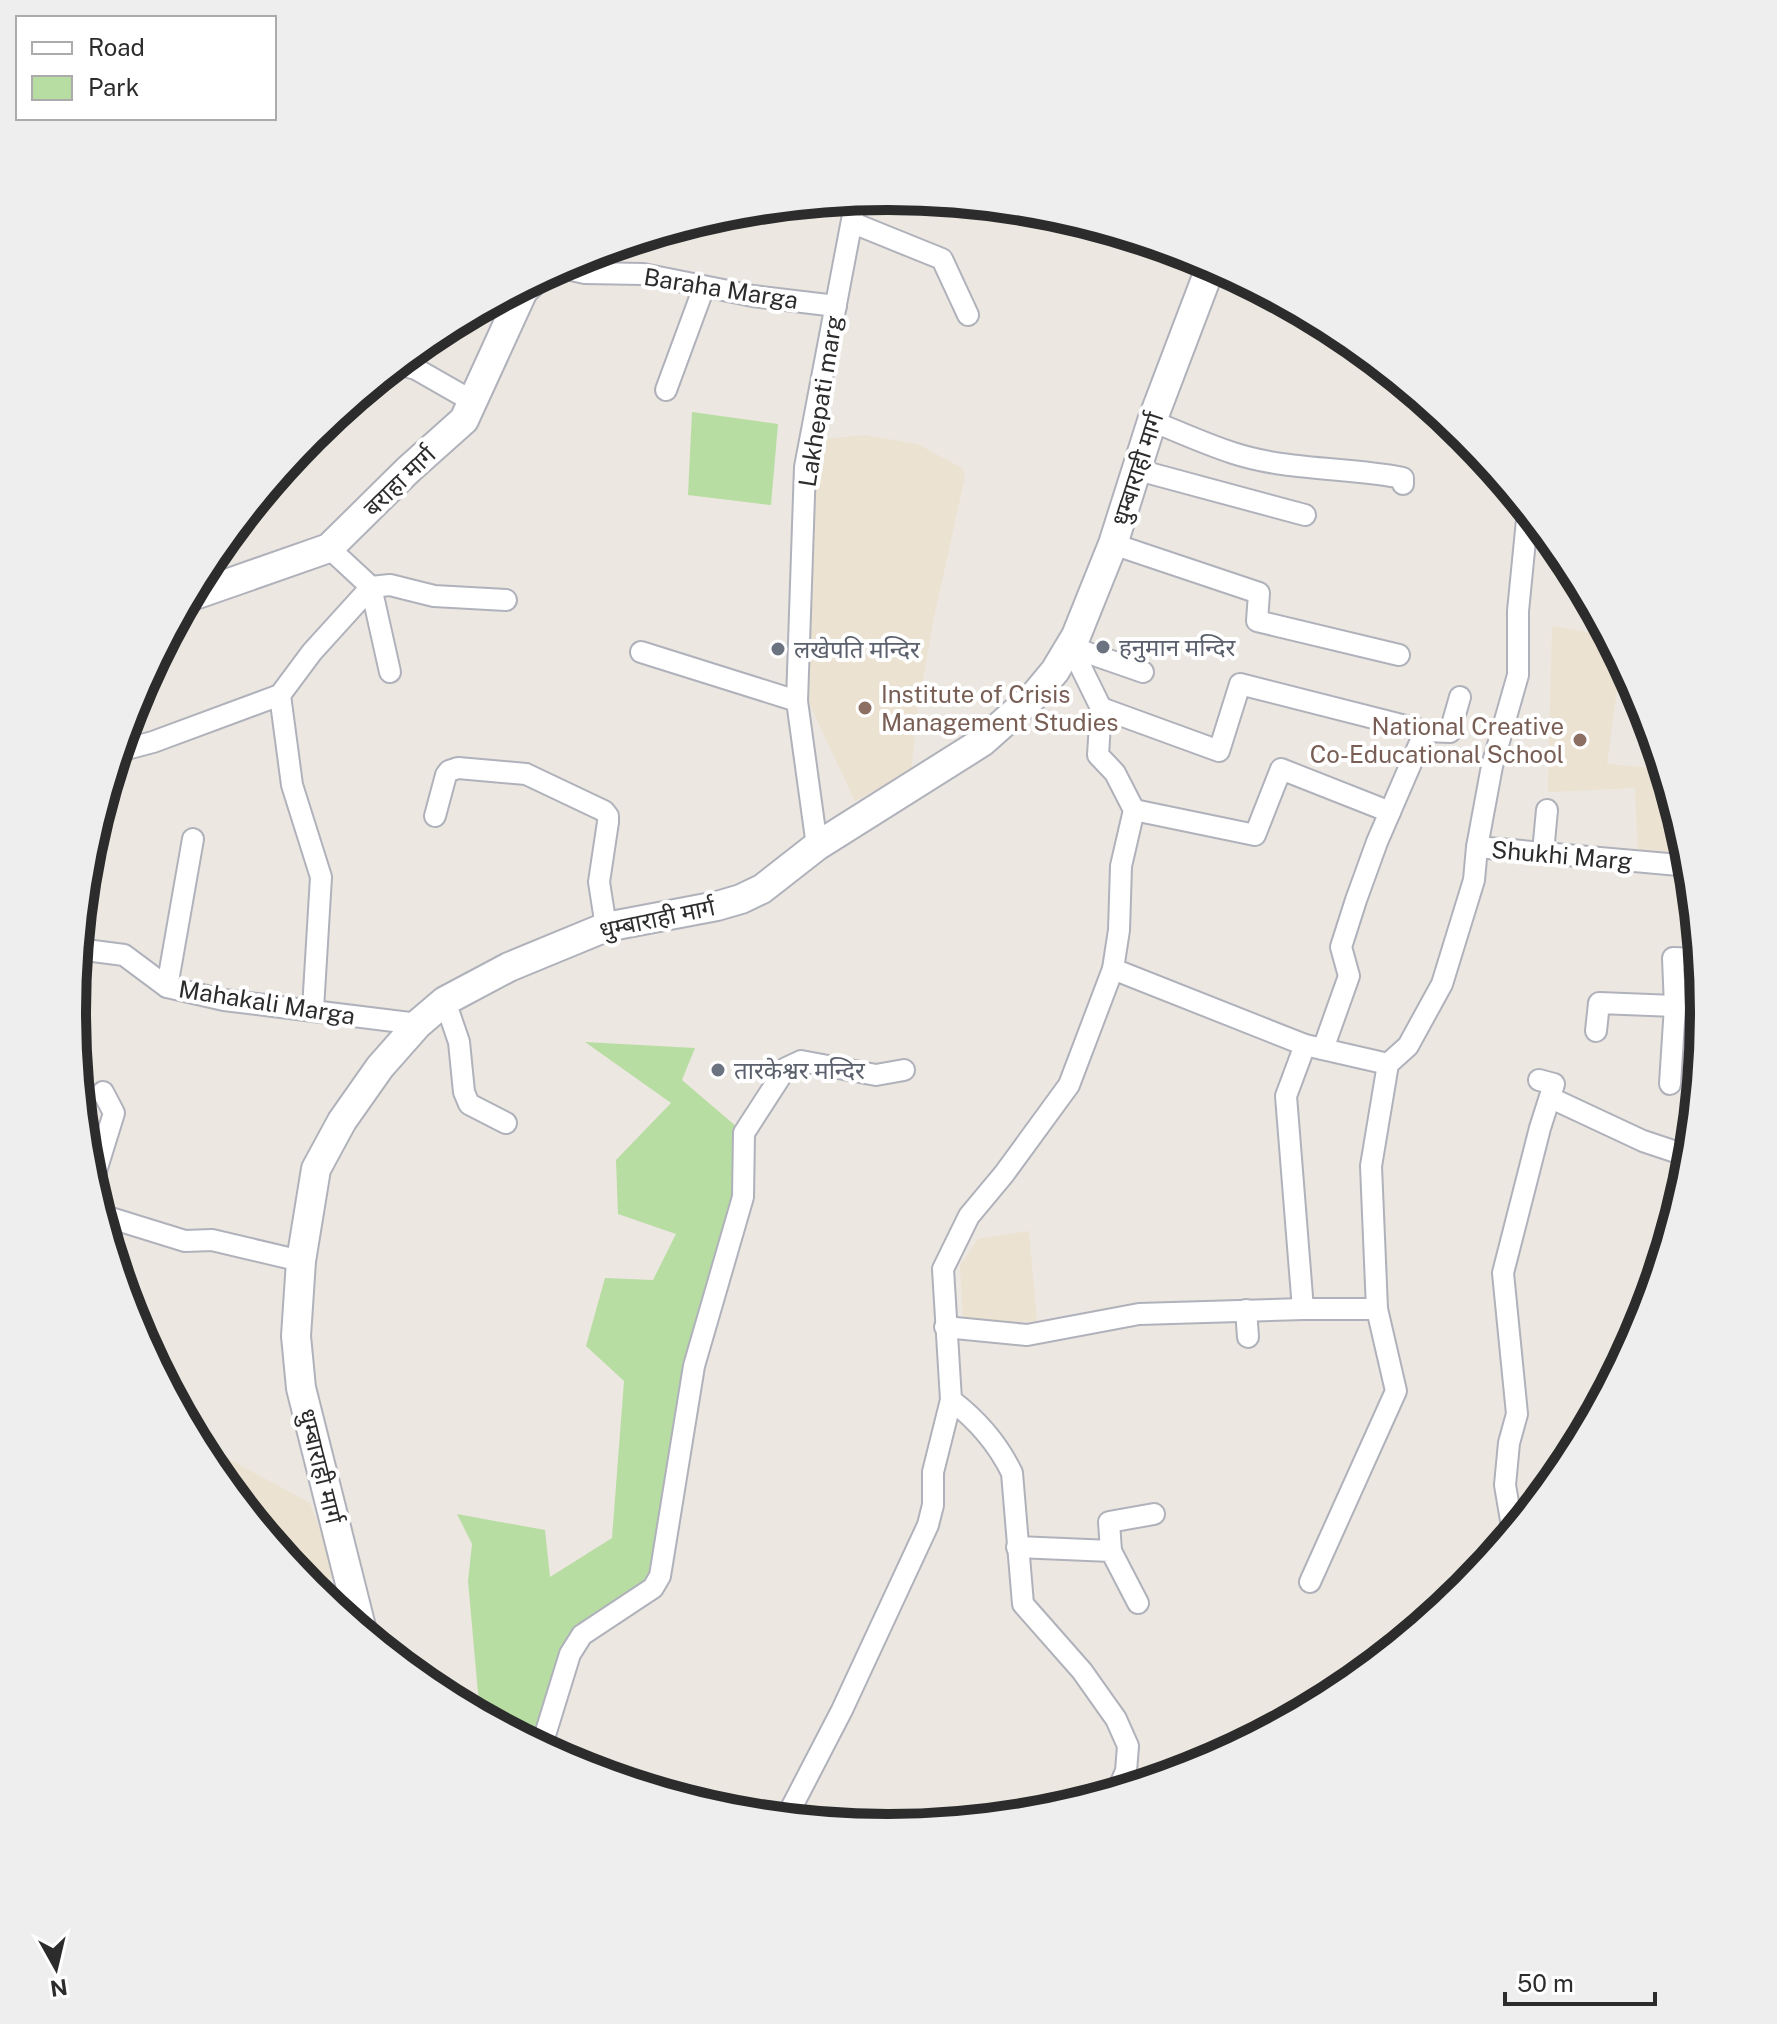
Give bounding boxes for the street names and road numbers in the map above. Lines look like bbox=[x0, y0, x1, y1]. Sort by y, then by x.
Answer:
street label: Baraha Marga bbox=[642, 262, 800, 314]
street label: Lakhepati marg bbox=[793, 313, 847, 489]
street label: धुम्बाराही मार्ग bbox=[1106, 408, 1171, 530]
street label: बराहा मार्ग bbox=[357, 439, 441, 522]
street label: Shukhi Marg bbox=[1490, 835, 1634, 875]
street label: धुम्बाराही मार्ग bbox=[597, 892, 719, 946]
street label: Mahakali Marga bbox=[177, 974, 357, 1030]
street label: धुम्बाराही मार्ग bbox=[291, 1406, 349, 1528]

